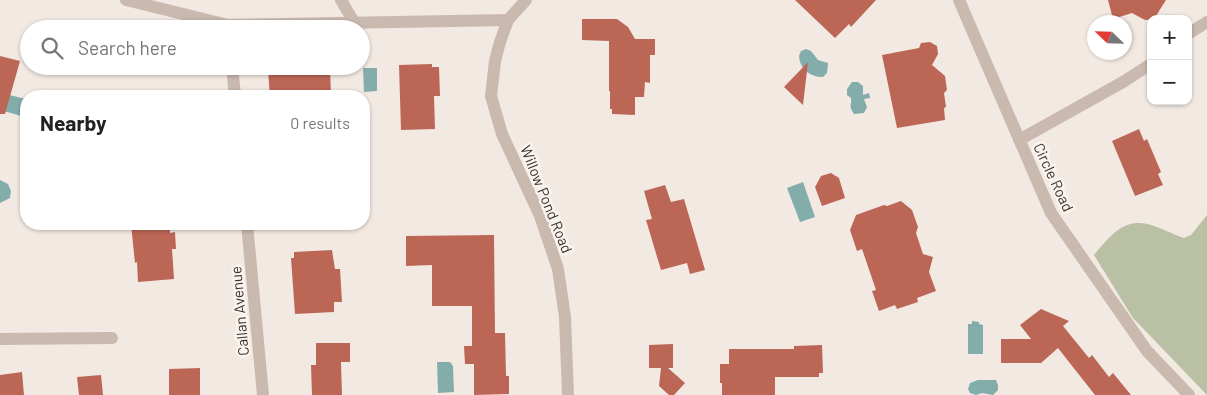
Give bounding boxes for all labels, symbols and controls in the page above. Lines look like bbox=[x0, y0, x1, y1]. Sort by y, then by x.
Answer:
north arrow bbox=[1087, 15, 1132, 60]
map controls bbox=[1147, 15, 1192, 105]
button: + bbox=[1147, 15, 1192, 60]
search box bbox=[20, 20, 370, 75]
icon: search bbox=[38, 34, 66, 62]
text: Search here bbox=[78, 36, 177, 59]
button: − bbox=[1147, 60, 1192, 105]
text: Nearby bbox=[40, 110, 106, 135]
text: 0 results bbox=[290, 113, 350, 132]
street label: Circle Road bbox=[1030, 140, 1078, 214]
street label: Willow Pond Road bbox=[517, 142, 577, 256]
street label: Callan Avenue bbox=[226, 265, 252, 357]

